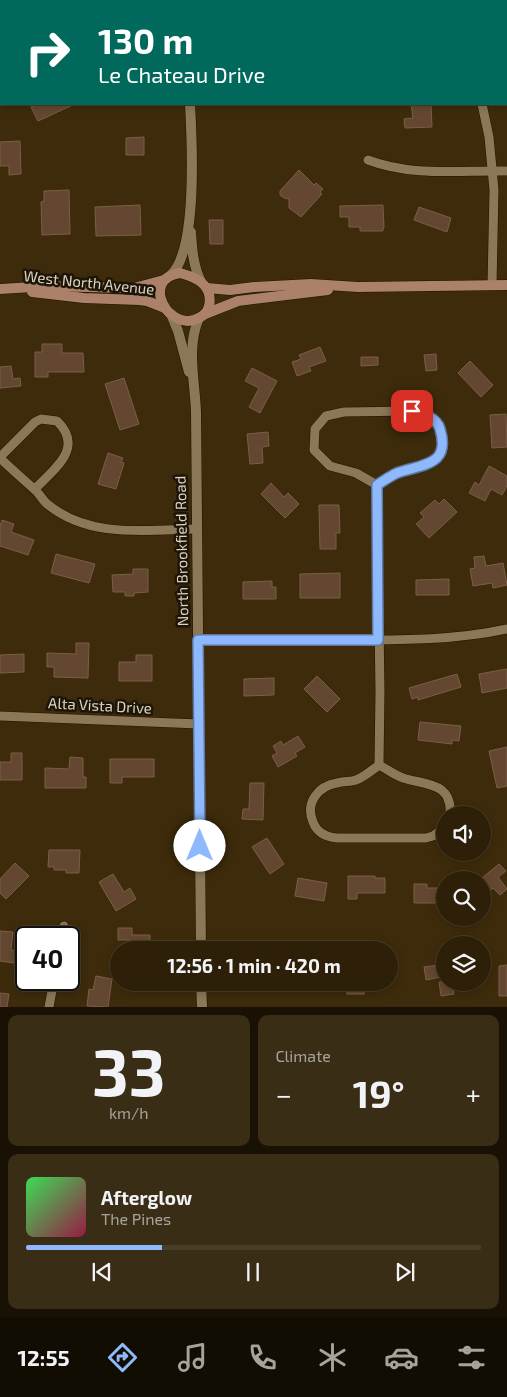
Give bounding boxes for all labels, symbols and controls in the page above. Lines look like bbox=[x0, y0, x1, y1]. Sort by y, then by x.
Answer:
text: 130 m bbox=[98, 19, 193, 61]
icon: right bbox=[15, 20, 80, 85]
text: Le Chateau Drive bbox=[98, 61, 265, 87]
street label: West North Avenue bbox=[23, 266, 155, 298]
pin bbox=[391, 390, 433, 432]
icon: arrive bbox=[398, 397, 426, 425]
street label: North Brookfield Road bbox=[171, 475, 191, 627]
street label: Alta Vista Drive bbox=[48, 693, 152, 717]
map controls bbox=[436, 806, 491, 991]
button: sound bbox=[436, 806, 491, 861]
position arrow bbox=[173, 819, 225, 871]
button: search bbox=[436, 871, 491, 926]
speed limit sign: 40 bbox=[15, 926, 80, 991]
button: layers bbox=[436, 936, 491, 991]
text: 12:56 · 1 min · 420 m bbox=[167, 954, 341, 977]
text: 33 bbox=[92, 1031, 166, 1109]
text: Climate bbox=[276, 1046, 331, 1065]
text: 19° bbox=[353, 1070, 405, 1116]
text: − bbox=[276, 1077, 292, 1111]
text: + bbox=[466, 1077, 481, 1111]
text: km/h bbox=[109, 1103, 149, 1122]
text: Afterglow bbox=[101, 1186, 192, 1209]
text: The Pines bbox=[101, 1209, 171, 1228]
icon: previous bbox=[88, 1258, 116, 1286]
icon: pause bbox=[239, 1258, 267, 1286]
icon: next bbox=[391, 1258, 419, 1286]
icon: directions bbox=[105, 1340, 140, 1375]
icon: music bbox=[175, 1340, 210, 1375]
icon: phone bbox=[245, 1340, 280, 1375]
icon: climate bbox=[315, 1340, 350, 1375]
icon: car bbox=[384, 1340, 419, 1375]
icon: filters bbox=[454, 1340, 489, 1375]
text: 12:55 bbox=[17, 1344, 70, 1370]

